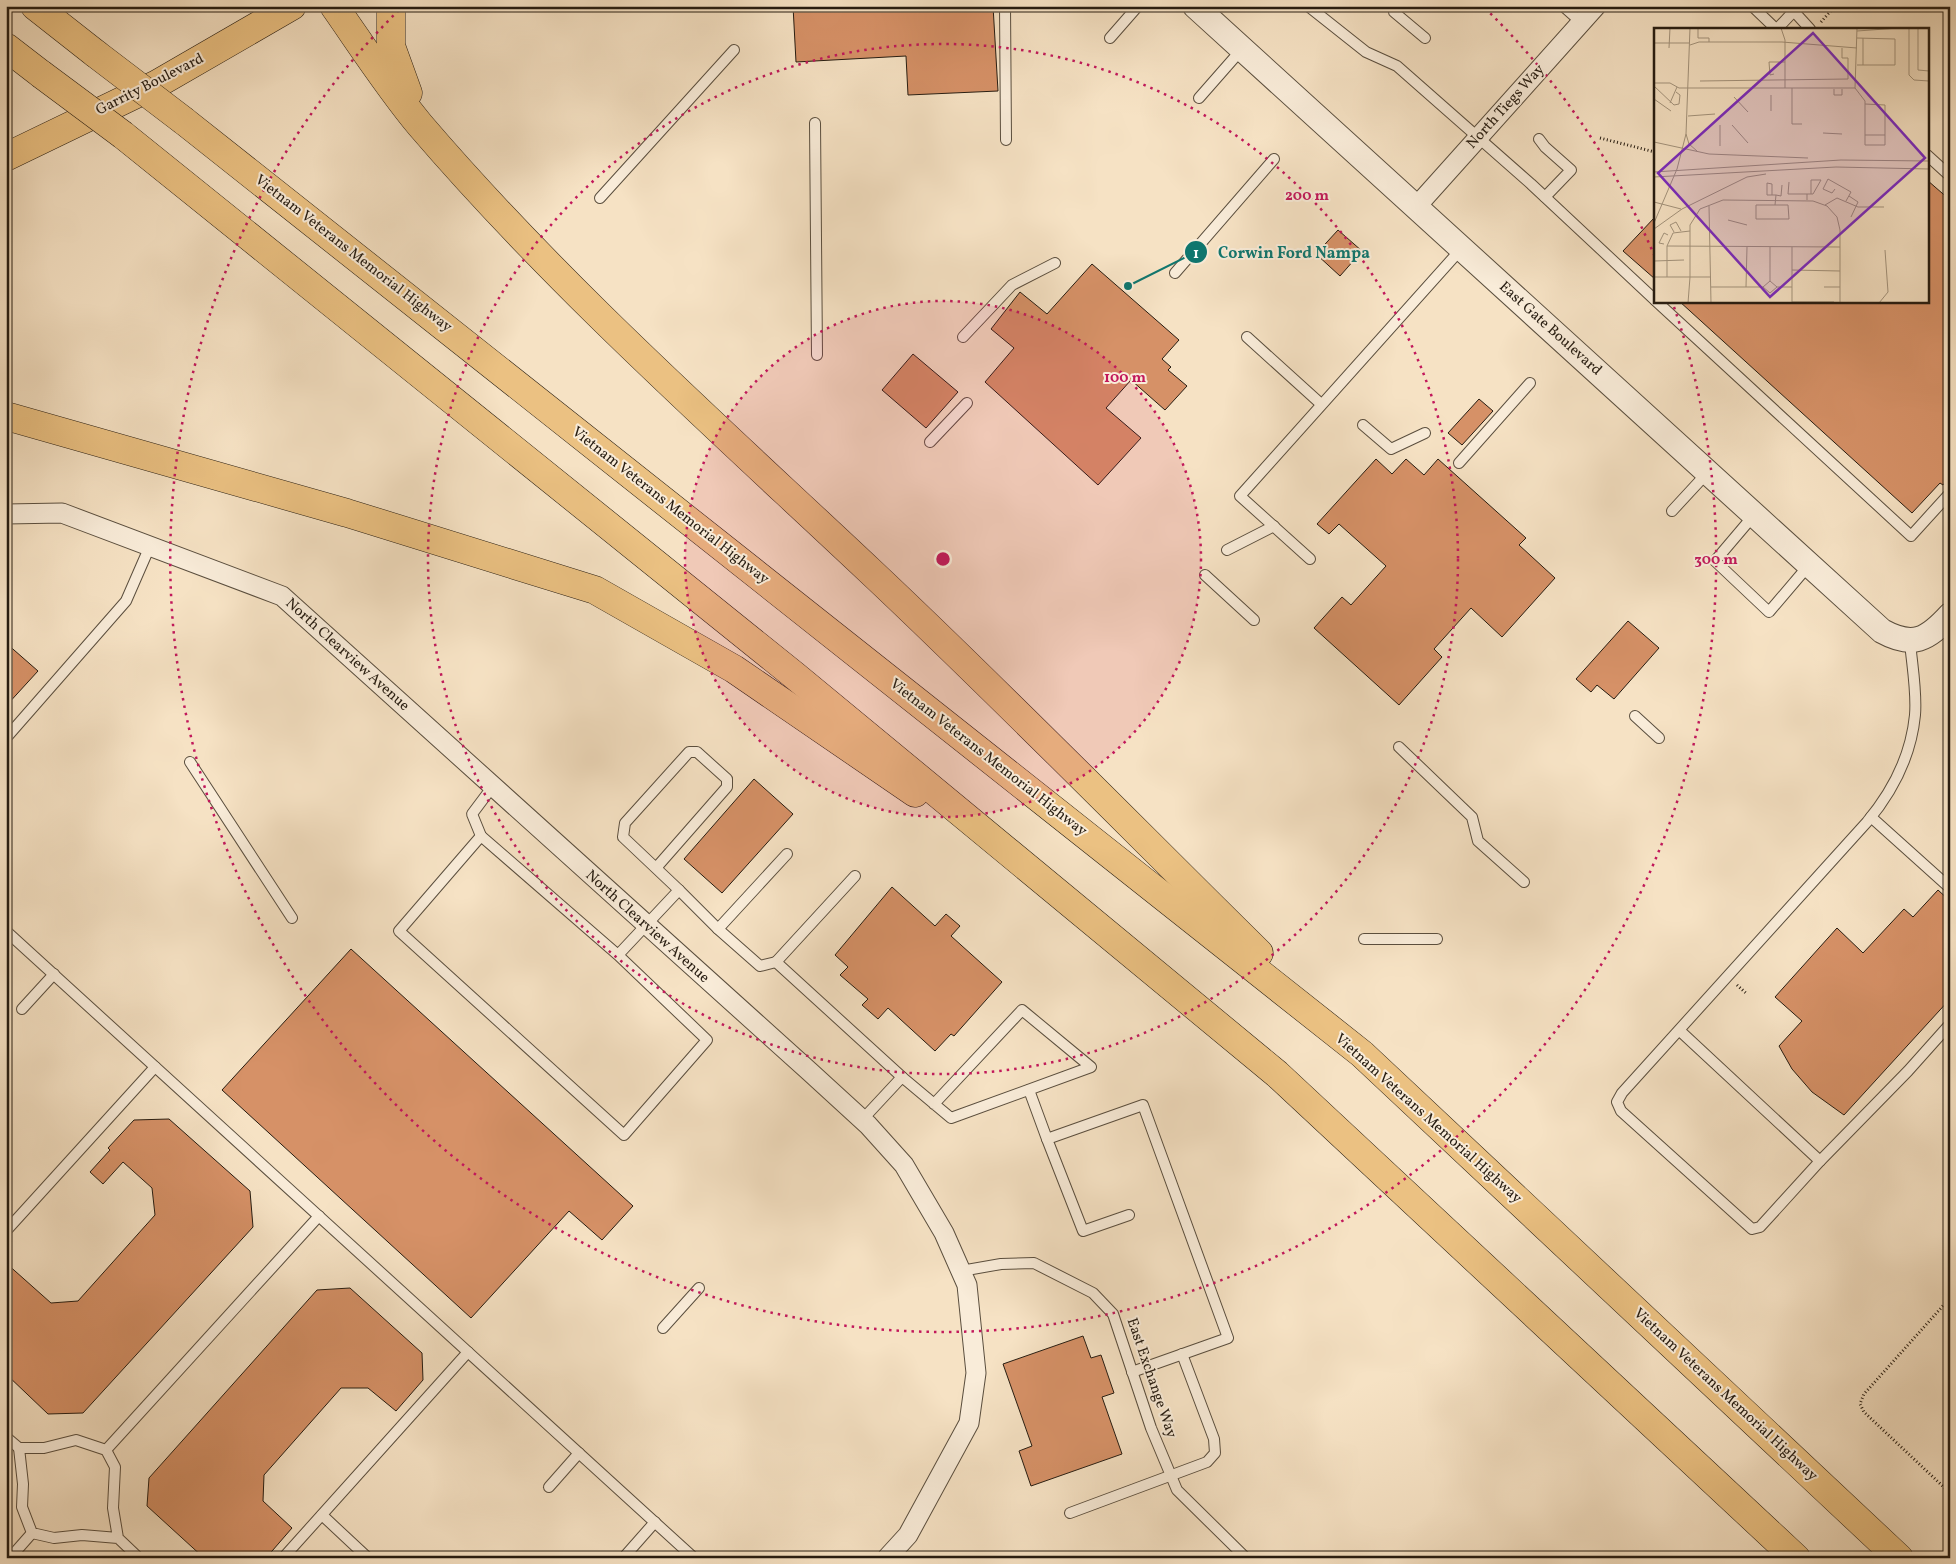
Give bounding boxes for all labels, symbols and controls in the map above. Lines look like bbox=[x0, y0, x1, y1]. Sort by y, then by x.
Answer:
inset map bbox=[1654, 28, 1928, 302]
street label: Garrity Boulevard bbox=[92, 49, 208, 121]
street label: North Tiegs Way bbox=[1462, 60, 1550, 154]
street label: Vietnam Veterans Memorial Highway bbox=[250, 170, 456, 338]
text: 200 m bbox=[1285, 186, 1329, 207]
callout: Corwin Ford Nampa bbox=[1183, 237, 1380, 268]
text: Corwin Ford Nampa bbox=[1218, 243, 1370, 265]
text: 1 bbox=[1193, 244, 1199, 265]
street label: East Gate Boulevard bbox=[1494, 277, 1606, 381]
text: 100 m bbox=[1104, 368, 1147, 389]
street label: Vietnam Veterans Memorial Highway bbox=[567, 422, 773, 590]
centre of rings bbox=[934, 550, 952, 568]
text: 300 m bbox=[1694, 550, 1738, 571]
street label: North Clearview Avenue bbox=[280, 594, 414, 716]
street label: Vietnam Veterans Memorial Highway bbox=[885, 674, 1091, 842]
street label: North Clearview Avenue bbox=[580, 866, 714, 988]
street label: Vietnam Veterans Memorial Highway bbox=[1330, 1029, 1526, 1209]
street label: Vietnam Veterans Memorial Highway bbox=[1628, 1304, 1822, 1486]
street label: East Exchange Way bbox=[1121, 1315, 1181, 1441]

